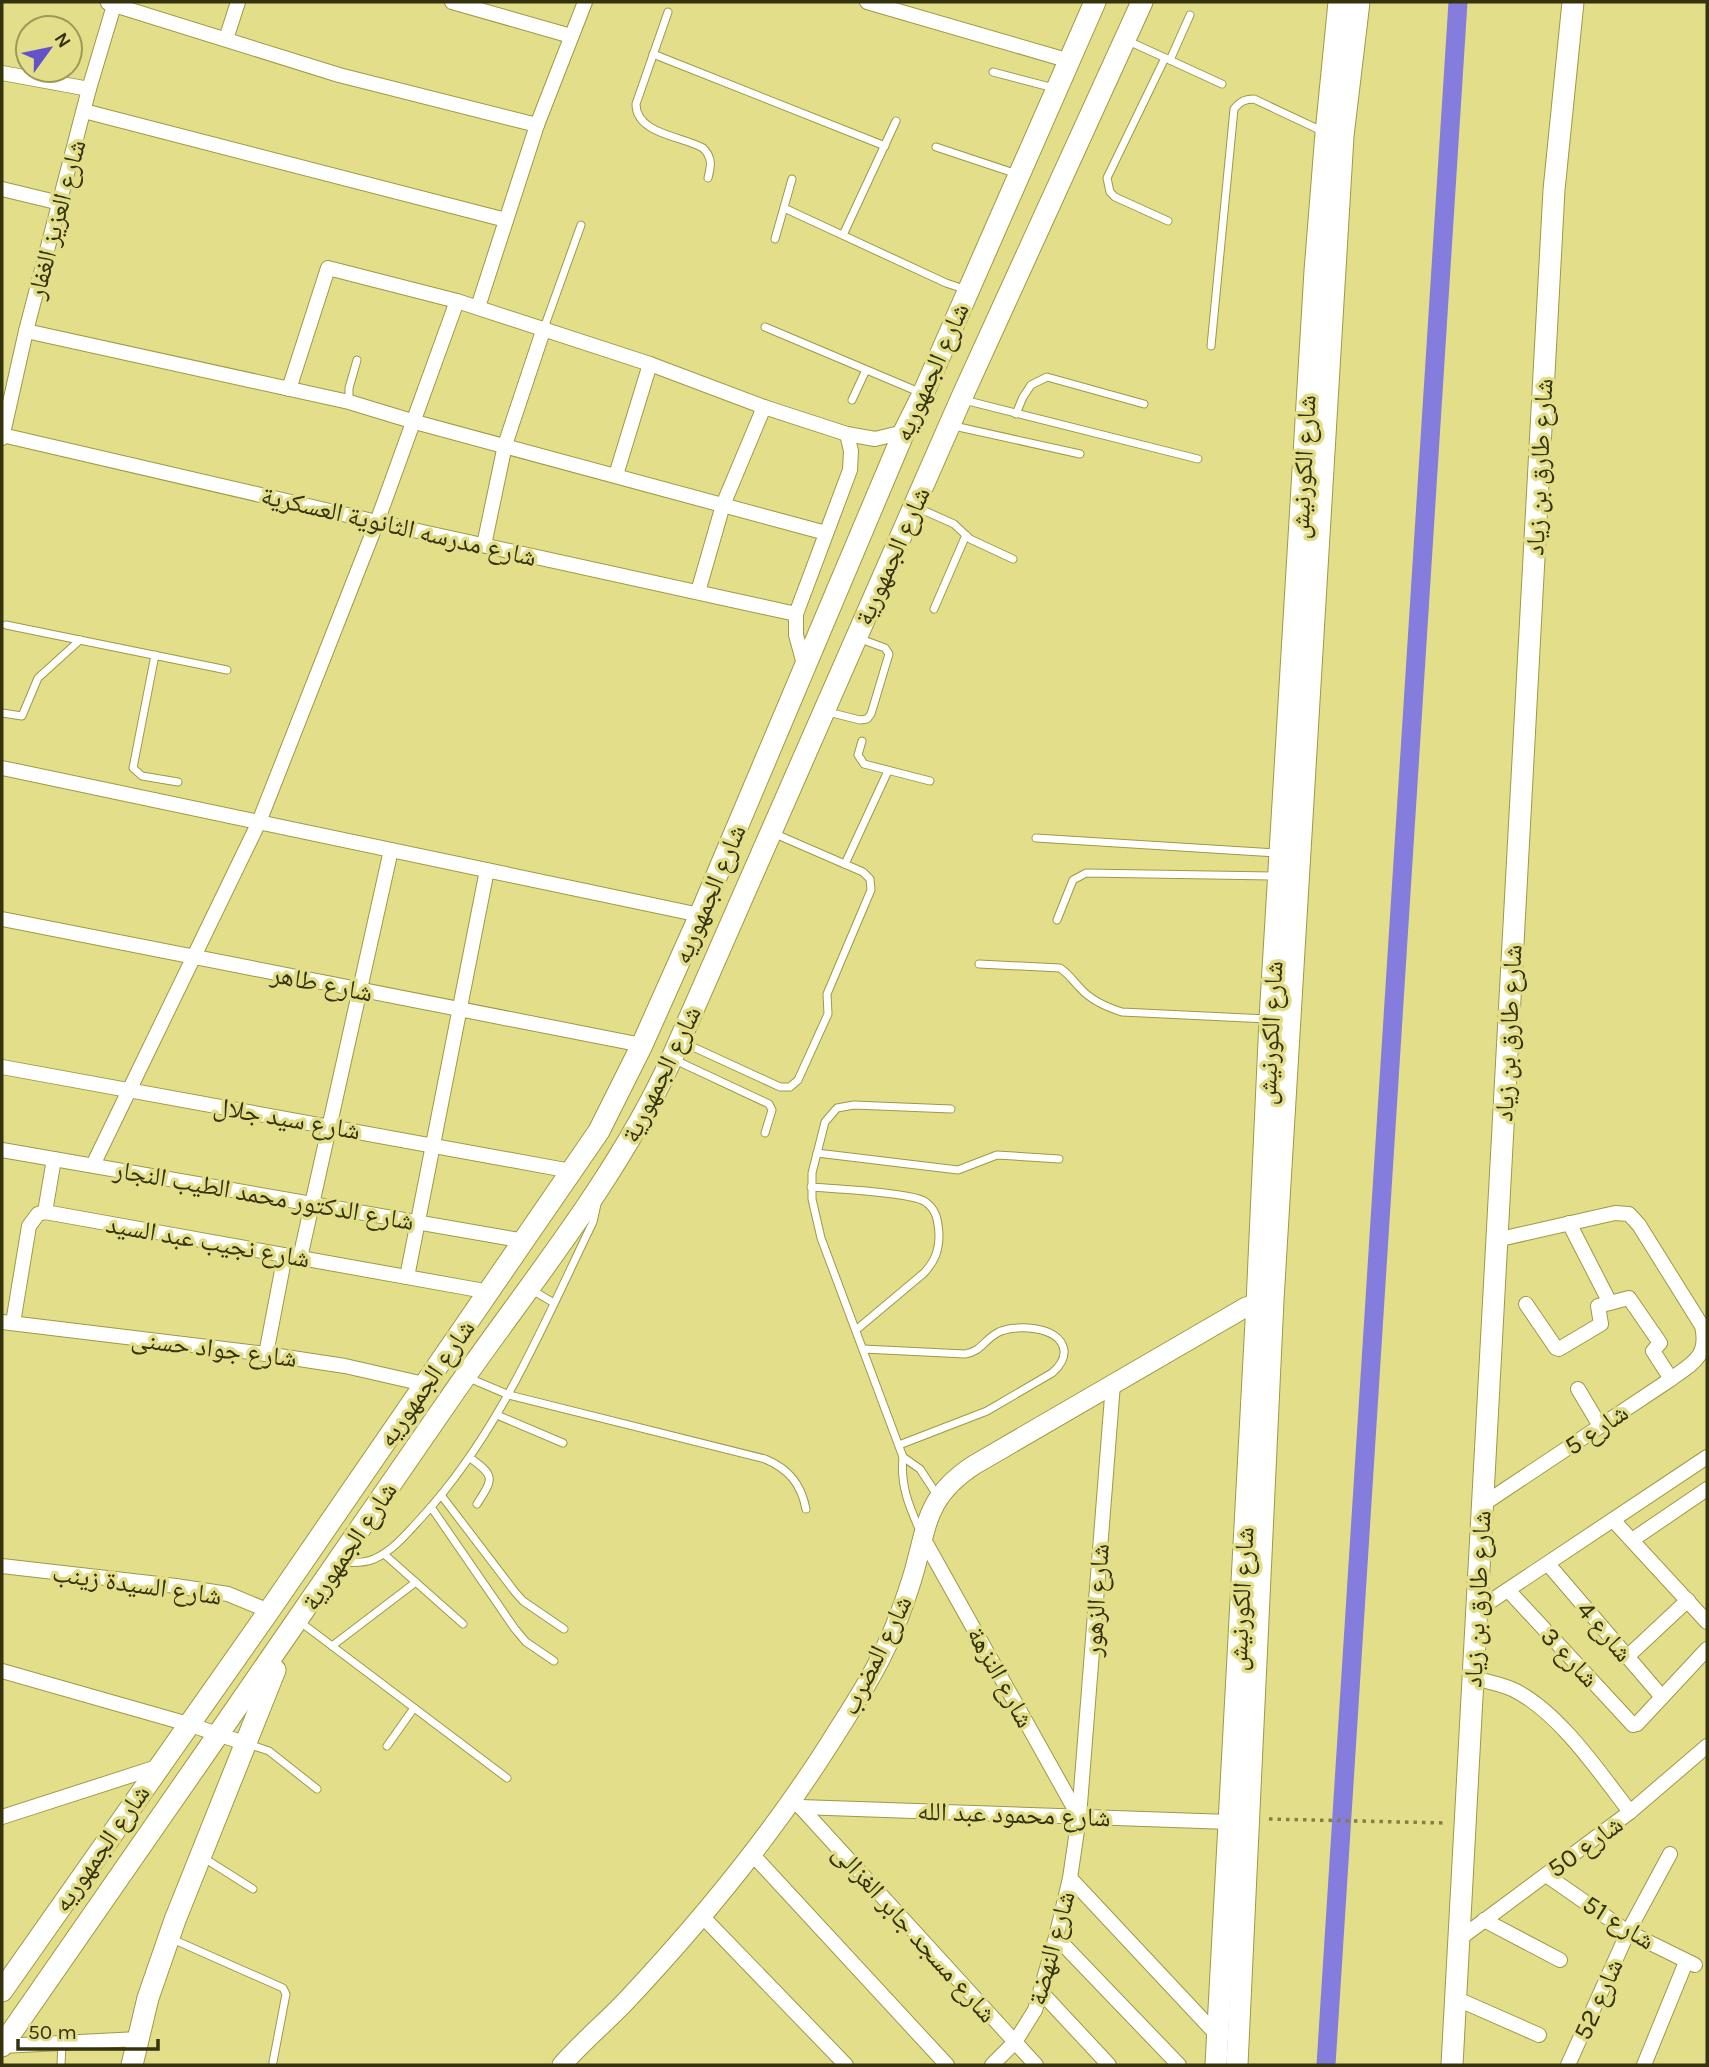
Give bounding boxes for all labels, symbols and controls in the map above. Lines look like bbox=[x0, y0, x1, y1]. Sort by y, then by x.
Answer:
north arrow bbox=[14, 14, 84, 84]
text: N bbox=[49, 29, 75, 52]
street label: شارع العزيز الغفار bbox=[20, 136, 93, 303]
street label: شارع الجمهوريه bbox=[887, 298, 976, 446]
street label: شارع طارق بن زياد bbox=[1519, 378, 1560, 556]
street label: شارع الكورنيش bbox=[1284, 394, 1323, 540]
street label: شارع مدرسه الثانوية العسكرية bbox=[258, 480, 540, 573]
street label: شارع الجمهورية bbox=[848, 482, 937, 630]
street label: شارع الجمهوريه bbox=[666, 820, 753, 968]
street label: شارع طارق بن زياد bbox=[1488, 944, 1529, 1122]
street label: شارع طاهر bbox=[267, 958, 375, 1009]
street label: شارع الكورنيش bbox=[1251, 960, 1290, 1106]
street label: شارع الجمهورية bbox=[615, 1001, 708, 1148]
street label: شارع سيد جلال bbox=[211, 1090, 363, 1147]
street label: شارع الدكتور محمد الطيب النجار bbox=[110, 1154, 417, 1237]
street label: شارع نجيب عبد السيد bbox=[103, 1208, 312, 1275]
street label: شارع الجمهوريه bbox=[371, 1314, 482, 1453]
street label: شارع جواد حسنى bbox=[129, 1323, 299, 1374]
street label: شارع 5 bbox=[1558, 1397, 1634, 1462]
street label: شارع الجمهورية bbox=[295, 1476, 404, 1616]
street label: شارع طارق بن زياد bbox=[1457, 1510, 1498, 1688]
street label: شارع الكورنيش bbox=[1222, 1526, 1261, 1672]
street label: شارع الزهور bbox=[1077, 1542, 1116, 1659]
street label: شارع السيدة زينب bbox=[50, 1557, 224, 1612]
street label: شارع المضرب bbox=[834, 1591, 919, 1720]
street label: شارع 4 bbox=[1570, 1594, 1639, 1668]
street label: شارع النزهة bbox=[960, 1621, 1041, 1733]
street label: شارع 3 bbox=[1534, 1621, 1605, 1694]
street label: شارع الجمهوريه bbox=[46, 1779, 157, 1918]
street label: شارع محمود عبد الله bbox=[917, 1796, 1111, 1833]
street label: شارع 50 bbox=[1542, 1809, 1629, 1884]
street label: شارع مسجد جابر الغزالى bbox=[826, 1838, 1003, 2029]
street label: شارع النهضة bbox=[1021, 1888, 1082, 2009]
street label: شارع 51 bbox=[1577, 1888, 1660, 1956]
street label: شارع 52 bbox=[1567, 1954, 1630, 2044]
scale bar bbox=[18, 2008, 158, 2052]
text: 50 m bbox=[28, 2020, 77, 2044]

